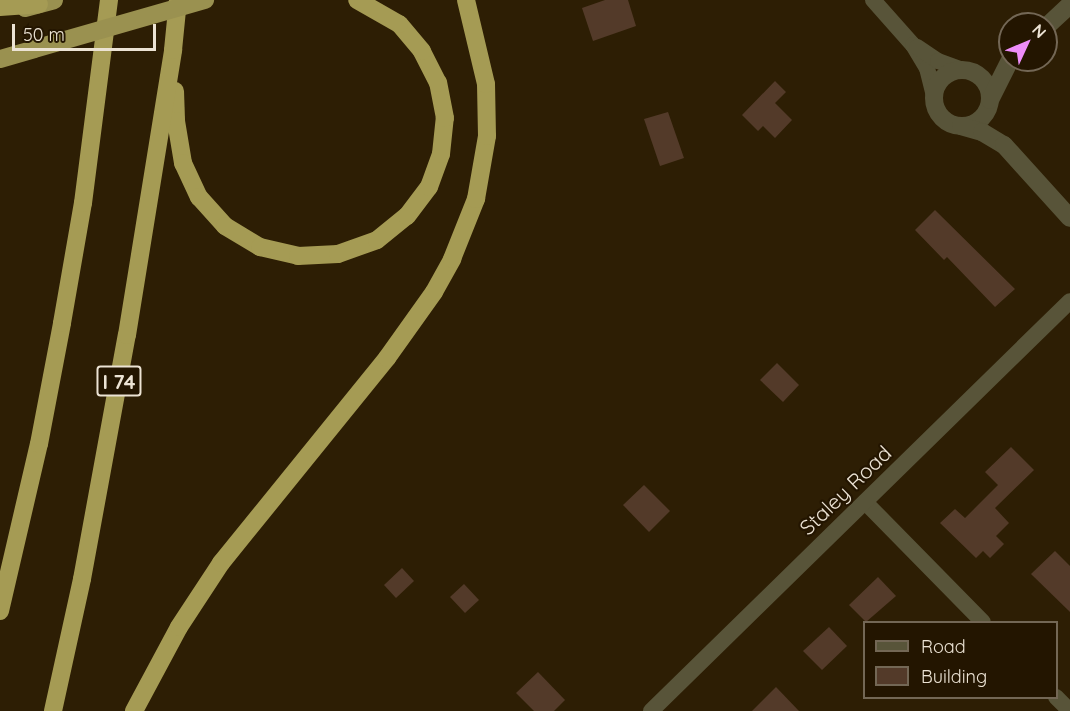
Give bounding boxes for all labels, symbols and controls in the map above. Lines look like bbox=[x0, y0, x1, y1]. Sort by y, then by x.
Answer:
scale bar bbox=[15, 12, 159, 50]
north arrow bbox=[998, 12, 1058, 72]
text: N bbox=[1028, 20, 1051, 42]
text: 50 m bbox=[23, 23, 65, 46]
road number: I 74 bbox=[95, 364, 143, 398]
street label: Staley Road bbox=[794, 440, 896, 540]
legend bbox=[863, 621, 1058, 699]
text: Road bbox=[921, 635, 966, 658]
text: Building bbox=[921, 665, 987, 688]

